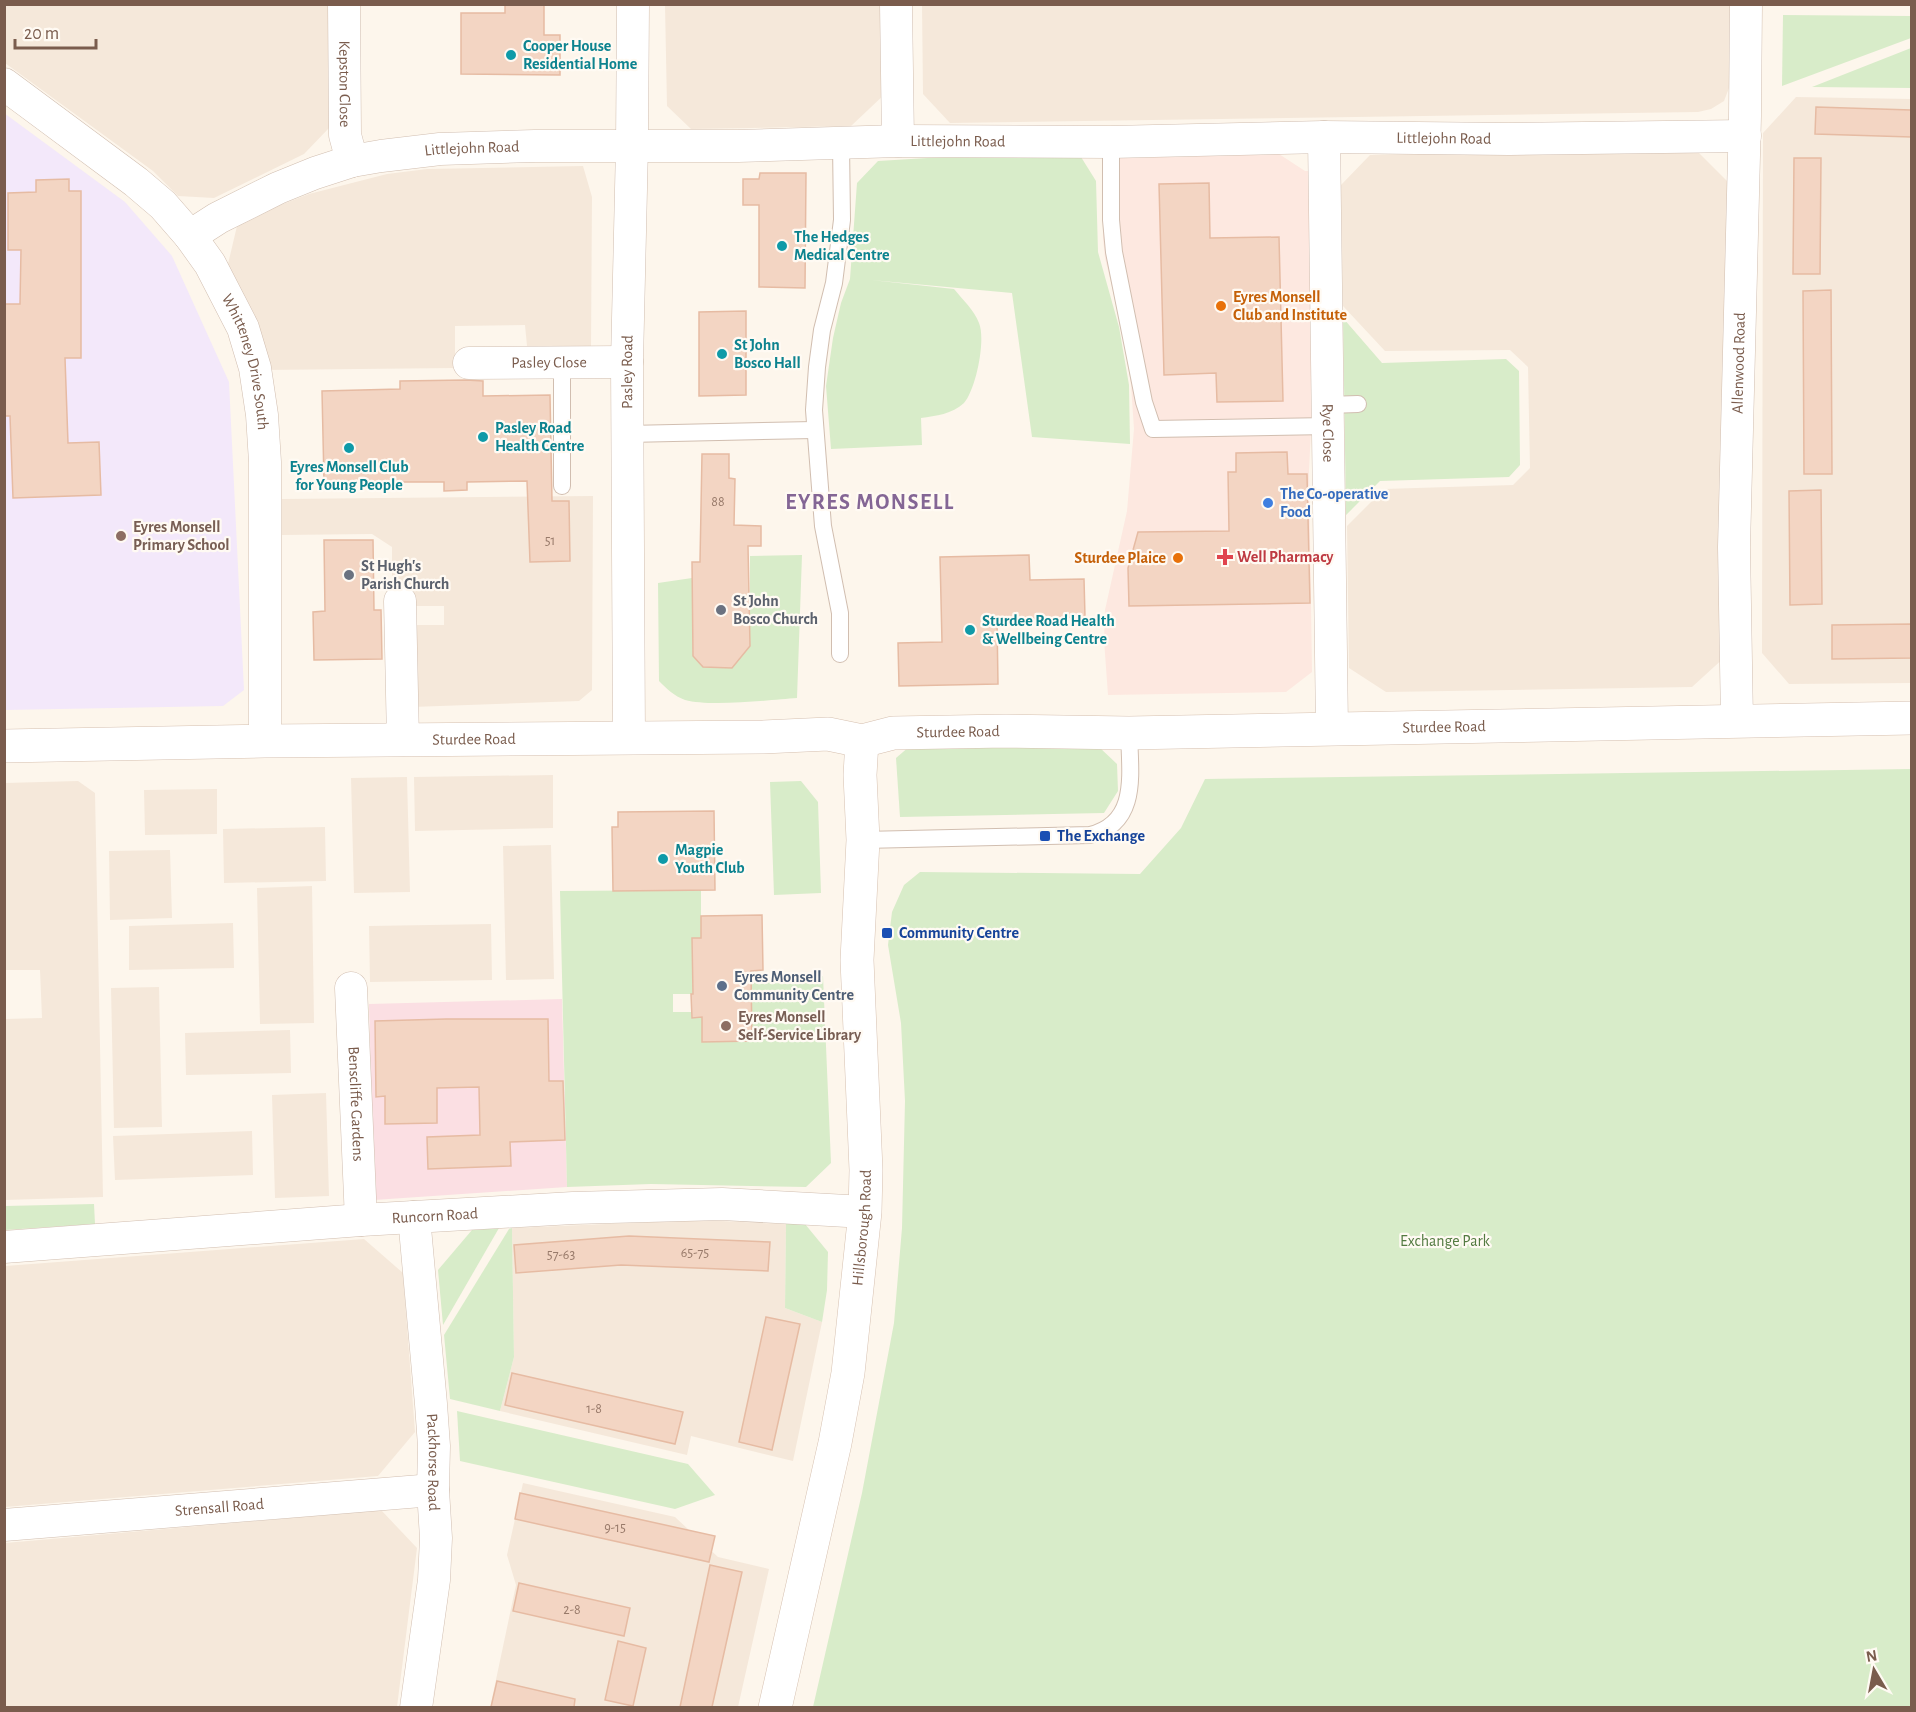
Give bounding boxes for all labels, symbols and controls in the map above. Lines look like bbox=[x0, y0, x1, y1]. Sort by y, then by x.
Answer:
scale bar bbox=[15, 12, 96, 50]
text: 20 m bbox=[24, 25, 59, 43]
place label: Cooper House Residential Home bbox=[523, 38, 638, 72]
street label: Kepston Close bbox=[336, 41, 353, 127]
marker: Cooper House Residential Home bbox=[504, 48, 518, 62]
street label: Littlejohn Road bbox=[1396, 130, 1491, 147]
street label: Littlejohn Road bbox=[910, 133, 1005, 150]
street label: Littlejohn Road bbox=[424, 138, 520, 159]
place label: The Hedges Medical Centre bbox=[794, 229, 890, 263]
marker: The Hedges Medical Centre bbox=[775, 239, 789, 253]
place label: Eyres Monsell Club and Institute bbox=[1233, 289, 1347, 323]
street label: Whitteney Drive South bbox=[219, 291, 271, 431]
marker: Eyres Monsell Club and Institute bbox=[1214, 299, 1228, 313]
street label: Allenwood Road bbox=[1729, 312, 1748, 414]
street label: Pasley Road bbox=[619, 335, 636, 409]
place label: St John Bosco Hall bbox=[734, 337, 801, 371]
marker: St John Bosco Hall bbox=[715, 347, 729, 361]
street label: Pasley Close bbox=[511, 354, 587, 372]
street label: Rye Close bbox=[1319, 404, 1336, 462]
place label: Pasley Road Health Centre bbox=[495, 420, 585, 454]
marker: Pasley Road Health Centre bbox=[476, 430, 490, 444]
marker: Eyres Monsell Club for Young People bbox=[342, 441, 356, 455]
place label: Eyres Monsell Club for Young People bbox=[289, 459, 409, 493]
place label: The Co-operative Food bbox=[1280, 486, 1389, 520]
district label: EYRES MONSELL bbox=[785, 491, 955, 513]
house number: 88 bbox=[711, 495, 725, 509]
marker: The Co-operative Food bbox=[1261, 496, 1275, 510]
place label: Eyres Monsell Primary School bbox=[133, 519, 230, 554]
marker: Eyres Monsell Primary School bbox=[114, 529, 128, 543]
house number: 51 bbox=[545, 534, 555, 548]
place label: Well Pharmacy bbox=[1237, 549, 1334, 566]
place label: Sturdee Plaice bbox=[1074, 550, 1166, 566]
marker: Well Pharmacy bbox=[1218, 550, 1232, 564]
marker: Sturdee Plaice bbox=[1171, 551, 1185, 565]
place label: St Hugh's Parish Church bbox=[361, 558, 449, 592]
marker: St Hugh's Parish Church bbox=[342, 568, 356, 582]
place label: St John Bosco Church bbox=[733, 593, 818, 627]
marker: St John Bosco Church bbox=[714, 603, 728, 617]
place label: Sturdee Road Health & Wellbeing Centre bbox=[982, 613, 1115, 647]
marker: Sturdee Road Health & Wellbeing Centre bbox=[963, 623, 977, 637]
street label: Sturdee Road bbox=[1402, 718, 1486, 736]
street label: Sturdee Road bbox=[916, 723, 1000, 741]
street label: Sturdee Road bbox=[432, 731, 516, 748]
place label: The Exchange bbox=[1057, 828, 1145, 844]
marker: The Exchange bbox=[1038, 829, 1052, 843]
place label: Magpie Youth Club bbox=[675, 842, 745, 876]
marker: Magpie Youth Club bbox=[656, 852, 670, 866]
place label: Community Centre bbox=[899, 925, 1019, 942]
marker: Community Centre bbox=[880, 926, 894, 940]
place label: Eyres Monsell Community Centre bbox=[734, 969, 854, 1004]
marker: Eyres Monsell Community Centre bbox=[715, 979, 729, 993]
place label: Eyres Monsell Self-Service Library bbox=[738, 1009, 862, 1044]
marker: Eyres Monsell Self-Service Library bbox=[719, 1019, 733, 1033]
street label: Benscliffe Gardens bbox=[346, 1046, 366, 1162]
street label: Hillsborough Road bbox=[849, 1169, 874, 1286]
street label: Runcorn Road bbox=[391, 1205, 479, 1226]
park label: Exchange Park bbox=[1400, 1233, 1491, 1249]
house number: 65-75 bbox=[681, 1246, 709, 1260]
house number: 57-63 bbox=[547, 1248, 575, 1262]
house number: 1-8 bbox=[586, 1402, 602, 1416]
street label: Packhorse Road bbox=[424, 1413, 442, 1511]
street label: Strensall Road bbox=[174, 1496, 264, 1519]
house number: 9-15 bbox=[604, 1521, 626, 1535]
house number: 2-8 bbox=[563, 1603, 581, 1617]
north arrow bbox=[1844, 1640, 1904, 1700]
text: N bbox=[1865, 1647, 1878, 1665]

